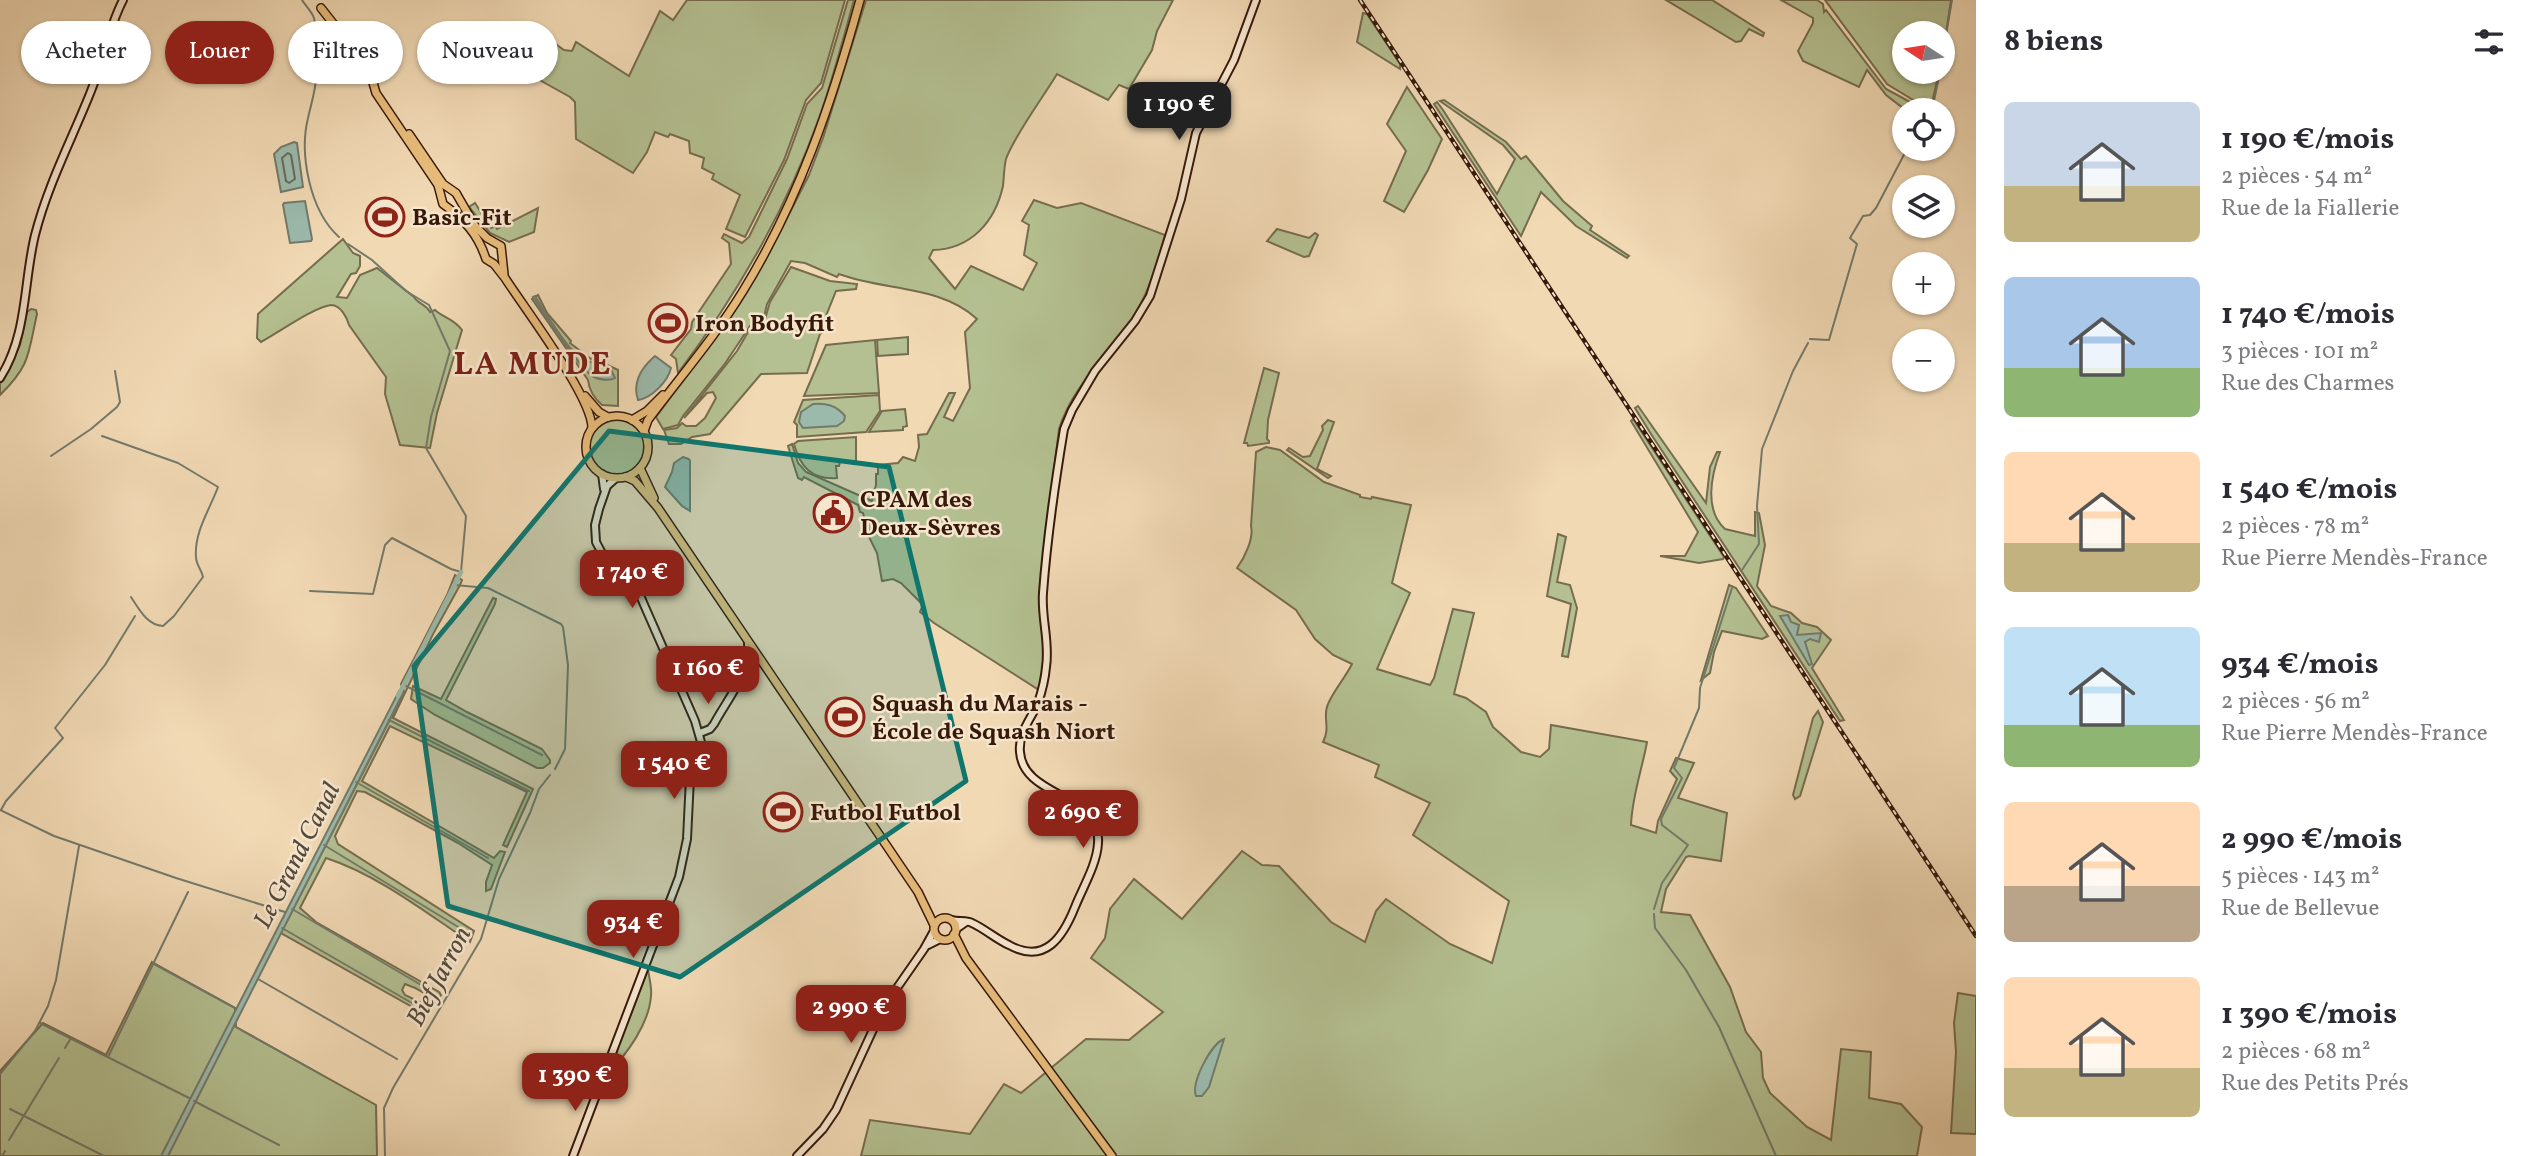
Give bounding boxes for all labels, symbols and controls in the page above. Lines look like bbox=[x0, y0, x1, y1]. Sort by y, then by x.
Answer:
chip: Acheter bbox=[21, 21, 151, 84]
chip: Louer bbox=[165, 21, 274, 84]
chip: Filtres bbox=[288, 21, 403, 84]
chip: Nouveau bbox=[417, 21, 558, 84]
north arrow bbox=[1892, 21, 1955, 84]
map controls bbox=[1892, 21, 1955, 392]
text: 8 biens bbox=[2004, 21, 2103, 63]
icon: filters bbox=[2470, 23, 2508, 61]
pin: 1 190 € bbox=[1114, 82, 1244, 142]
text: 1 190 € bbox=[1143, 89, 1215, 121]
button: locate bbox=[1892, 98, 1955, 161]
text: 1 190 €/mois bbox=[2221, 119, 2394, 161]
icon: home bbox=[2060, 130, 2144, 214]
text: 2 pièces · 54 m² bbox=[2221, 161, 2372, 193]
button: layers bbox=[1892, 175, 1955, 238]
text: Rue de la Fiallerie bbox=[2221, 193, 2399, 225]
sports icon: Basic-Fit bbox=[364, 196, 406, 238]
place label: Basic-Fit bbox=[412, 202, 512, 236]
button: + bbox=[1892, 252, 1955, 315]
text: 1 740 €/mois bbox=[2221, 294, 2395, 336]
sports icon: Iron Bodyfit bbox=[647, 302, 689, 344]
icon: home bbox=[2060, 305, 2144, 389]
place label: Iron Bodyfit bbox=[695, 308, 834, 342]
button: − bbox=[1892, 329, 1955, 392]
text: 3 pièces · 101 m² bbox=[2221, 336, 2378, 368]
district label: LA MUDE bbox=[454, 344, 612, 388]
text: Rue des Charmes bbox=[2221, 368, 2394, 400]
text: 1 540 €/mois bbox=[2221, 469, 2397, 511]
icon: home bbox=[2060, 480, 2144, 564]
place label: CPAM des Deux-Sèvres bbox=[860, 484, 1001, 546]
public building icon: CPAM des Deux-Sèvres bbox=[812, 492, 854, 534]
text: 2 pièces · 78 m² bbox=[2221, 511, 2369, 543]
text: Rue Pierre Mendès-France bbox=[2221, 543, 2488, 575]
pin: 1 740 € bbox=[567, 550, 697, 610]
text: 1 740 € bbox=[596, 557, 668, 589]
text: 934 €/mois bbox=[2221, 644, 2379, 686]
pin: 1 160 € bbox=[643, 646, 773, 706]
text: 1 160 € bbox=[672, 653, 744, 685]
icon: home bbox=[2060, 655, 2144, 739]
text: 2 pièces · 56 m² bbox=[2221, 686, 2370, 718]
place label: Squash du Marais - École de Squash Niort bbox=[872, 688, 1115, 750]
sports icon: Squash du Marais - École de Squash Niort bbox=[824, 696, 866, 738]
text: Rue Pierre Mendès-France bbox=[2221, 718, 2488, 750]
pin: 1 540 € bbox=[609, 742, 739, 801]
text: 1 540 € bbox=[637, 748, 711, 780]
water label: Le Grand Canal bbox=[246, 776, 350, 935]
pin: 2 690 € bbox=[1018, 790, 1148, 850]
sports icon: Futbol Futbol bbox=[762, 791, 804, 833]
place label: Futbol Futbol bbox=[810, 797, 961, 831]
text: 2 690 € bbox=[1044, 797, 1122, 829]
text: 2 990 €/mois bbox=[2221, 819, 2402, 861]
icon: home bbox=[2060, 830, 2144, 914]
text: 5 pièces · 143 m² bbox=[2221, 861, 2379, 893]
text: Rue de Bellevue bbox=[2221, 893, 2379, 925]
pin: 934 € bbox=[584, 900, 682, 960]
text: 934 € bbox=[603, 907, 663, 939]
water label: Bief Jarron bbox=[398, 921, 481, 1033]
pin: 2 990 € bbox=[786, 986, 916, 1045]
text: 2 990 € bbox=[812, 992, 890, 1024]
text: 1 390 €/mois bbox=[2221, 994, 2397, 1036]
icon: home bbox=[2060, 1005, 2144, 1089]
text: 2 pièces · 68 m² bbox=[2221, 1036, 2370, 1068]
pin: 1 390 € bbox=[510, 1054, 640, 1113]
text: 1 390 € bbox=[538, 1060, 612, 1092]
text: Rue des Petits Prés bbox=[2221, 1068, 2409, 1100]

